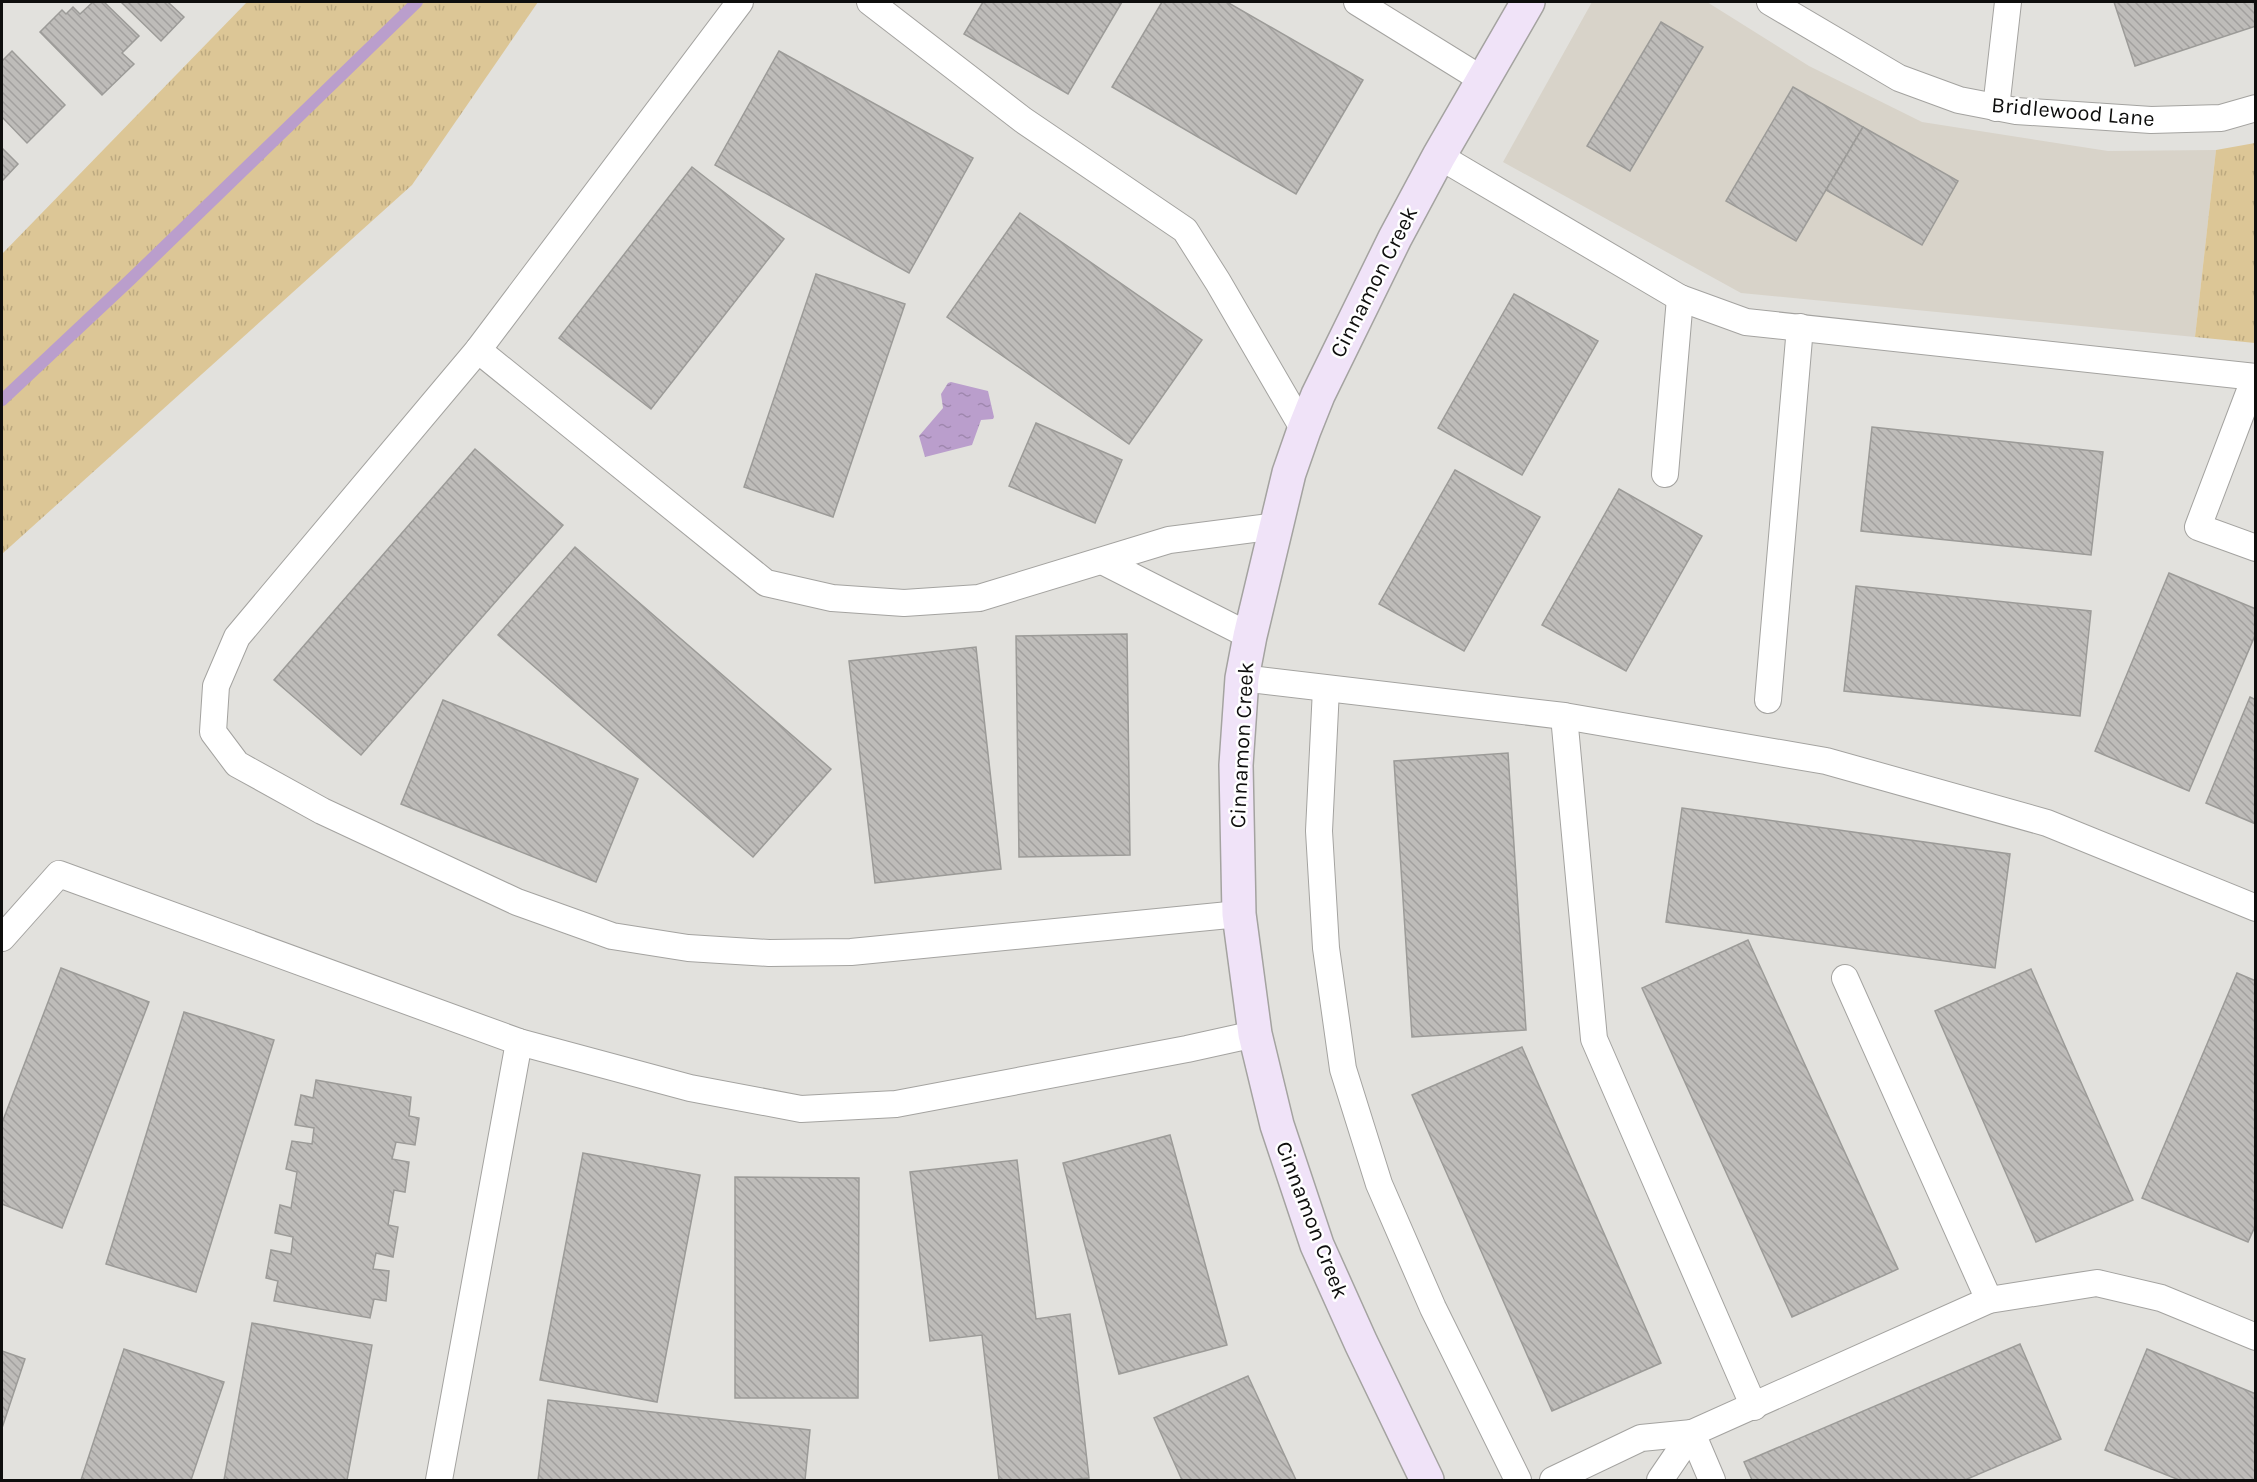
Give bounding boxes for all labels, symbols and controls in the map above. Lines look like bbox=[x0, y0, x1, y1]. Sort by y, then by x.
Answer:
street label: Bridlewood Lane bbox=[1990, 92, 2156, 132]
street label: Cinnamon Creek bbox=[1325, 202, 1423, 362]
street label: Cinnamon Creek bbox=[1225, 661, 1259, 829]
street label: Cinnamon Creek bbox=[1270, 1138, 1354, 1302]

